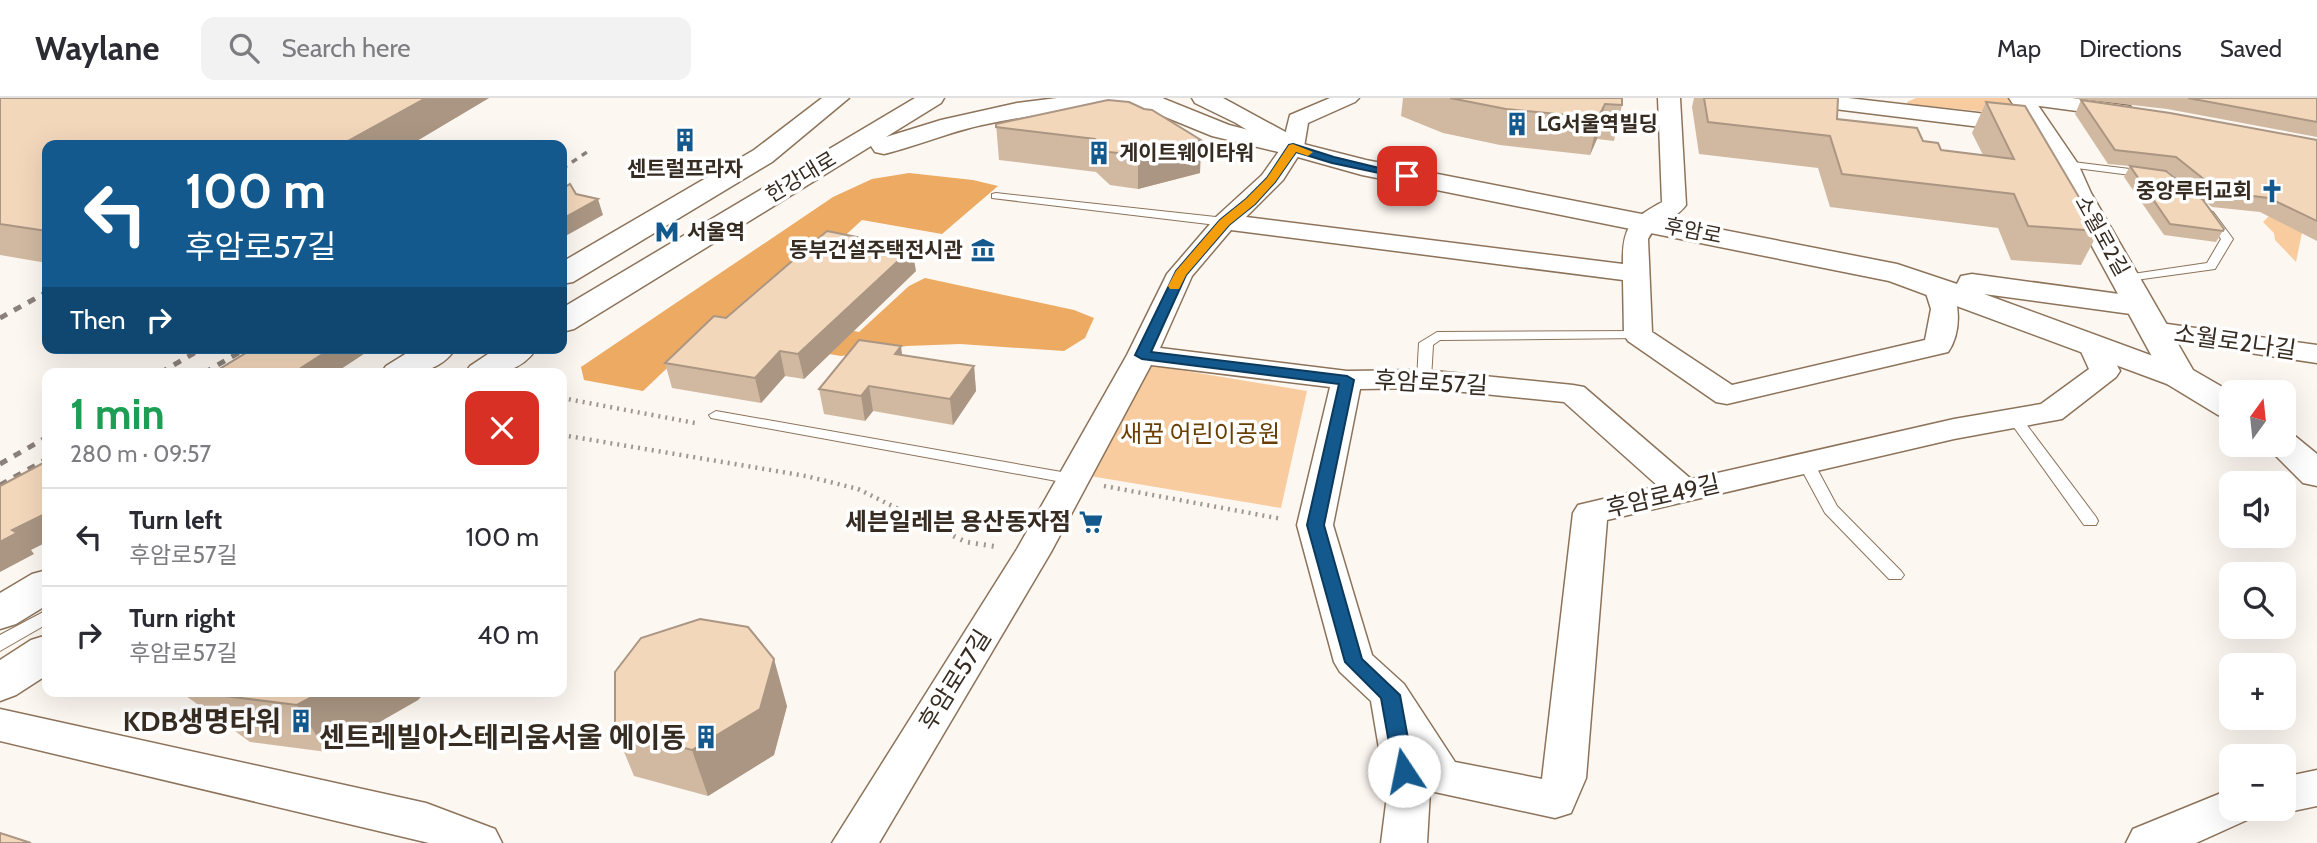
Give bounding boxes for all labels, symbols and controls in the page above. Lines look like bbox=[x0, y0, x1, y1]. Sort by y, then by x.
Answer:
search box bbox=[201, 17, 691, 80]
text: Waylane bbox=[35, 28, 159, 68]
icon: search bbox=[225, 29, 263, 67]
text: Search here bbox=[281, 32, 411, 64]
text: Map bbox=[1997, 34, 2041, 63]
text: Directions bbox=[2079, 34, 2182, 63]
text: Saved bbox=[2220, 34, 2282, 63]
building icon: LG서울역빌딩 bbox=[1503, 110, 1531, 138]
place label: LG서울역빌딩 bbox=[1537, 111, 1658, 136]
building icon: 센트럴프라자 bbox=[671, 126, 699, 154]
building icon: 게이트웨이타워 bbox=[1085, 139, 1113, 167]
place label: 게이트웨이타워 bbox=[1119, 140, 1254, 165]
street label: 한강대로 bbox=[761, 146, 840, 207]
pin bbox=[1377, 146, 1437, 206]
place label: 센트럴프라자 bbox=[627, 156, 743, 181]
icon: arrive bbox=[1388, 157, 1426, 195]
text: 100 m bbox=[185, 161, 326, 220]
icon: left bbox=[70, 168, 161, 259]
church icon: 중앙루터교회 bbox=[2258, 177, 2286, 205]
place label: 중앙루터교회 bbox=[2136, 178, 2252, 203]
street label: 소월로2길 bbox=[2070, 191, 2135, 280]
street label: 후암로 bbox=[1662, 213, 1724, 248]
metro station icon: 서울역 bbox=[653, 218, 681, 246]
place label: 서울역 bbox=[687, 219, 745, 244]
text: 후암로57길 bbox=[185, 227, 336, 266]
museum icon: 동부건설주택전시관 bbox=[969, 236, 997, 264]
place label: 동부건설주택전시관 bbox=[789, 237, 963, 262]
icon: right bbox=[140, 301, 178, 339]
text: Then bbox=[70, 304, 126, 336]
street label: 소월로2나길 bbox=[2172, 319, 2298, 364]
street label: 후암로57길 bbox=[1374, 365, 1488, 400]
north arrow bbox=[2219, 380, 2296, 457]
map controls bbox=[2219, 380, 2296, 821]
text: 1 min bbox=[70, 388, 165, 440]
button: close bbox=[465, 391, 539, 465]
park label: 새꿈 어린이공원 bbox=[1120, 419, 1280, 448]
text: 280 m · 09:57 bbox=[70, 440, 211, 468]
street label: 후암로49길 bbox=[1603, 468, 1723, 523]
button: sound bbox=[2219, 471, 2296, 548]
text: Turn left bbox=[129, 504, 222, 536]
place label: 세븐일레븐 용산동자점 bbox=[845, 507, 1071, 536]
supermarket icon: 세븐일레븐 용산동자점 bbox=[1077, 508, 1105, 536]
icon: left bbox=[70, 518, 108, 556]
text: 100 m bbox=[466, 521, 539, 553]
text: 후암로57길 bbox=[129, 541, 238, 569]
button: search bbox=[2219, 562, 2296, 639]
text: Turn right bbox=[129, 602, 235, 634]
icon: right bbox=[70, 616, 108, 654]
text: 40 m bbox=[477, 619, 539, 651]
street label: 후암로57길 bbox=[912, 624, 997, 735]
text: 후암로57길 bbox=[129, 639, 238, 667]
button: + bbox=[2219, 653, 2296, 730]
place label: KDB생명타워 bbox=[123, 704, 281, 738]
building icon: KDB생명타워 bbox=[287, 707, 315, 735]
place label: 센트레빌아스테리움서울 에이동 bbox=[319, 720, 686, 754]
building icon: 센트레빌아스테리움서울 에이동 bbox=[692, 723, 720, 751]
position arrow bbox=[1367, 734, 1441, 808]
button: − bbox=[2219, 744, 2296, 821]

